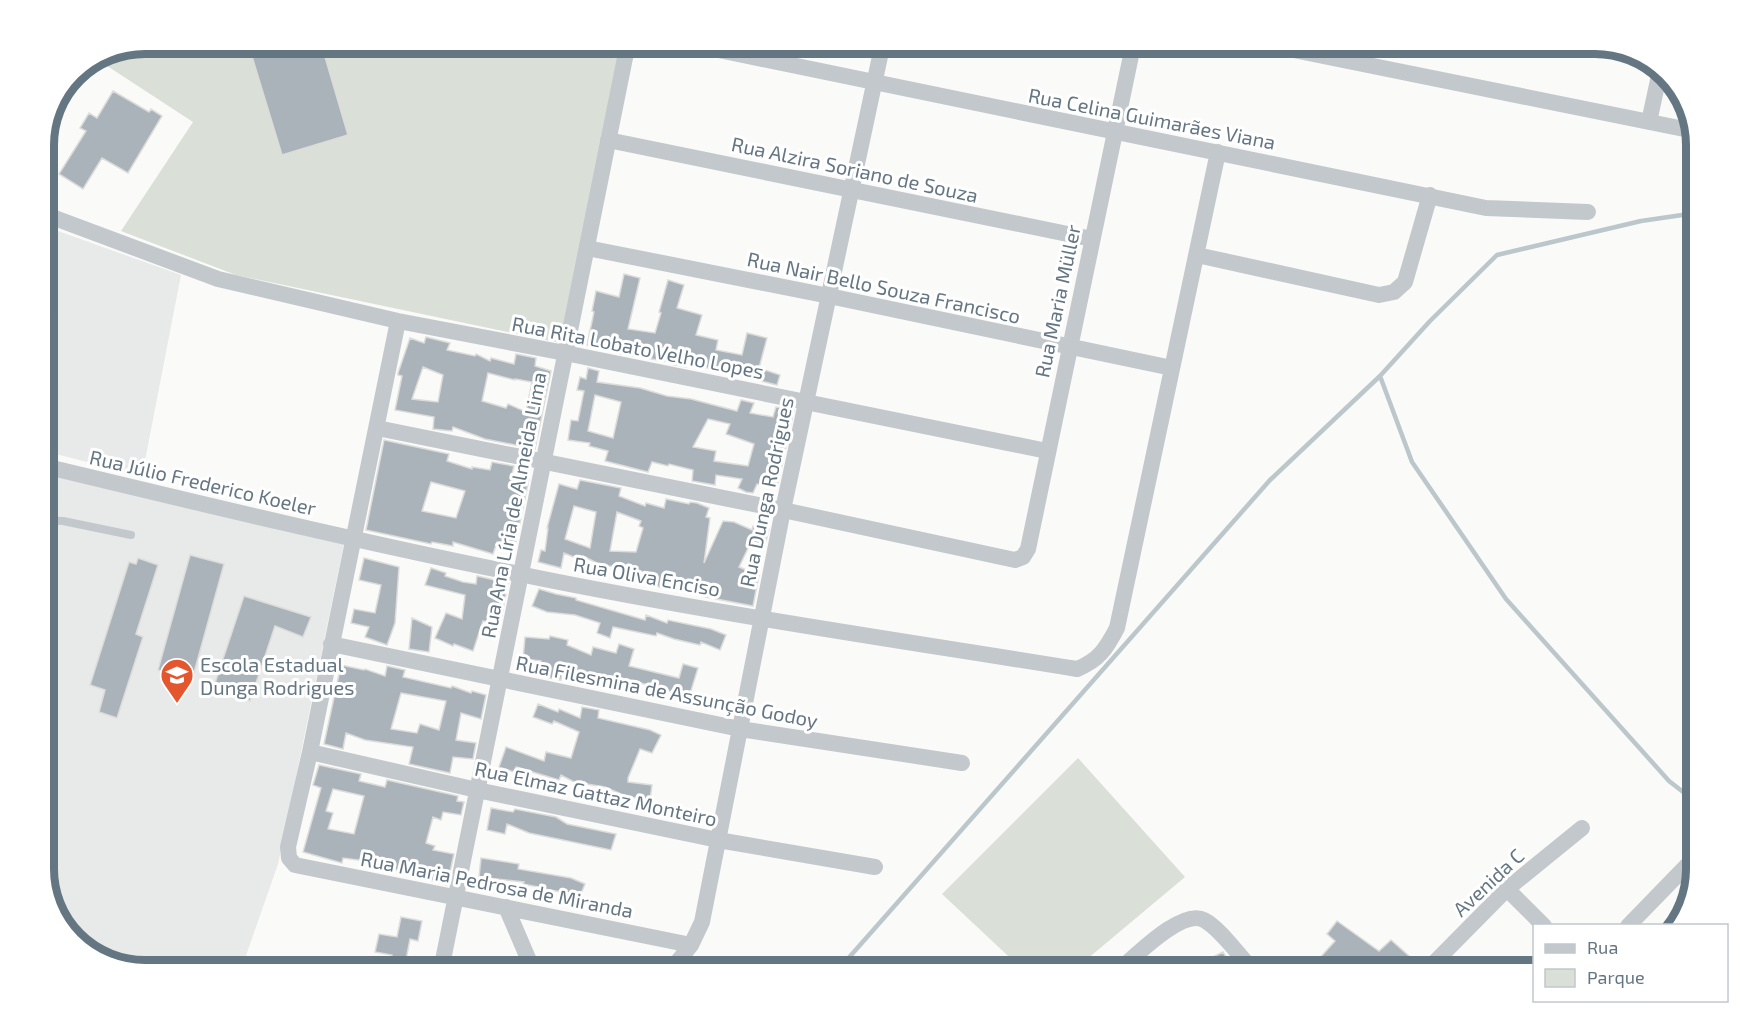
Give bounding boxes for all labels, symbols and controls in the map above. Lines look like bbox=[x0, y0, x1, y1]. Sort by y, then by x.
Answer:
street label: Rua Celina Guimarães Viana bbox=[1026, 82, 1278, 154]
street label: Rua Alzira Soriano de Souza bbox=[729, 131, 981, 207]
street label: Rua Maria Müller bbox=[1029, 222, 1085, 380]
street label: Rua Nair Bello Souza Francisco bbox=[745, 246, 1023, 328]
street label: Rua Rita Lobato Velho Lopes bbox=[510, 311, 766, 383]
street label: Rua Ana Líria de Almeida Lima bbox=[475, 370, 551, 640]
street label: Rua Dunga Rodrigues bbox=[734, 395, 798, 589]
street label: Rua Júlio Frederico Koeler bbox=[87, 444, 319, 520]
street label: Rua Oliva Enciso bbox=[572, 551, 722, 601]
street label: Rua Filesmina de Assunção Godoy bbox=[514, 650, 820, 733]
place label: Escola Estadual Dunga Rodrigues bbox=[200, 652, 354, 699]
school or university icon: Escola Estadual Dunga Rodrigues bbox=[159, 657, 195, 704]
street label: Rua Elmaz Gattaz Monteiro bbox=[473, 756, 719, 830]
street label: Avenida C bbox=[1448, 843, 1528, 921]
street label: Rua Maria Pedrosa de Miranda bbox=[359, 846, 635, 922]
legend bbox=[1533, 924, 1728, 1002]
text: Rua bbox=[1587, 936, 1618, 958]
text: Parque bbox=[1587, 966, 1645, 988]

